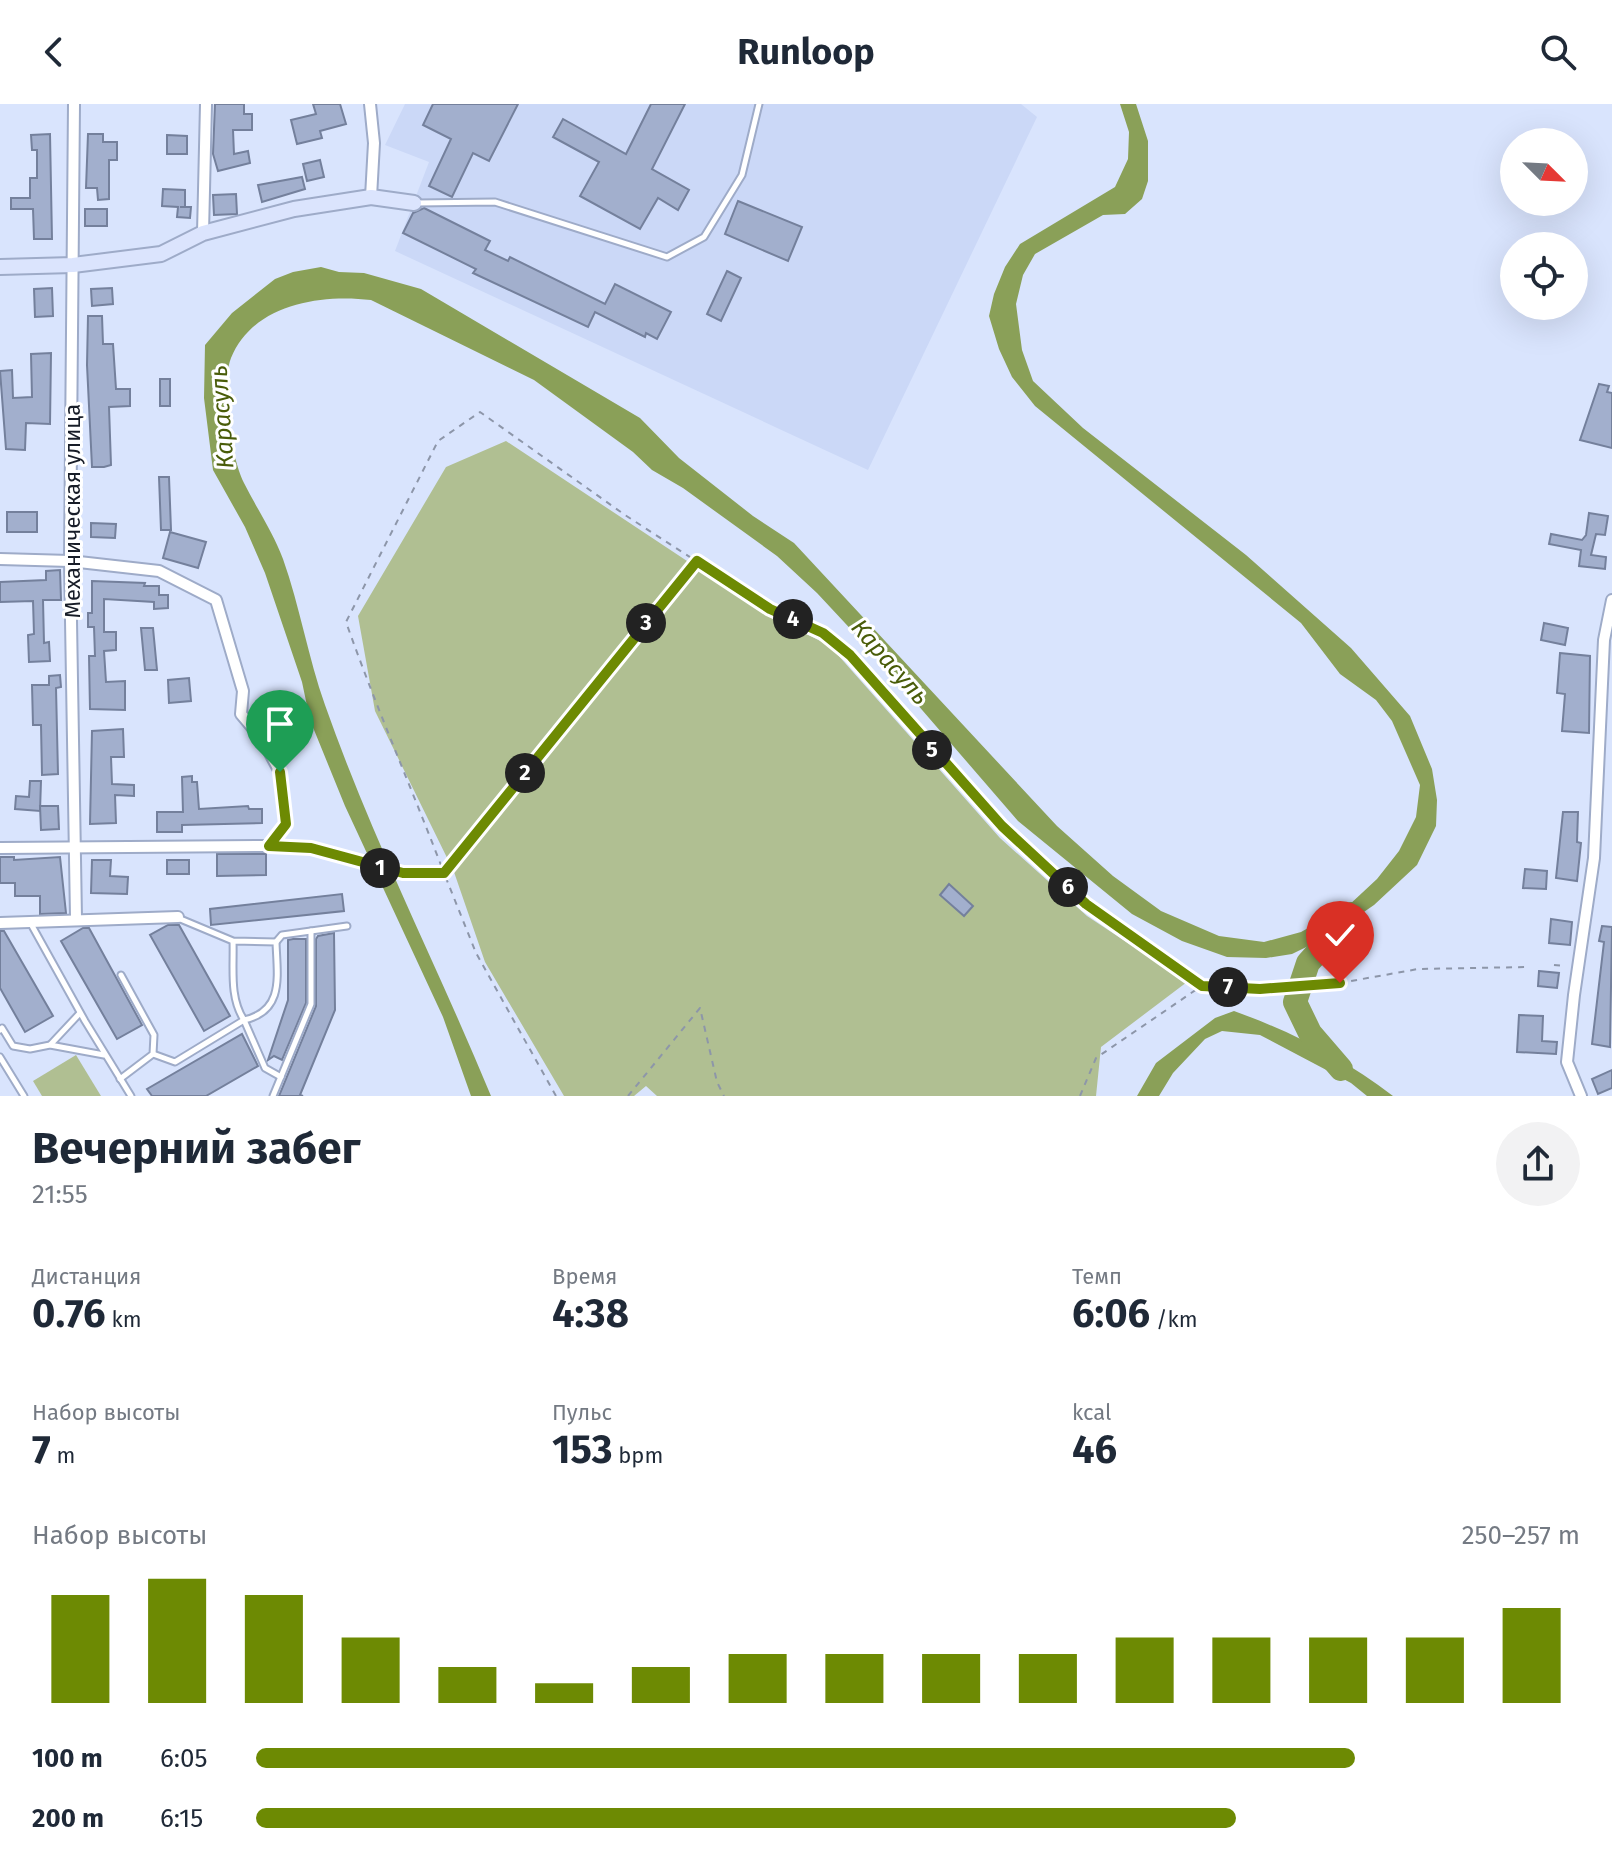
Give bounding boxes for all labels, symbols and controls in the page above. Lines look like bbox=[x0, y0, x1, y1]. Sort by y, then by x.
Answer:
icon: back bbox=[32, 30, 76, 74]
text: Runloop bbox=[737, 30, 875, 74]
icon: search bbox=[1536, 30, 1580, 74]
north arrow bbox=[1500, 128, 1588, 216]
map controls bbox=[1500, 128, 1588, 320]
button: locate bbox=[1500, 232, 1588, 320]
water label: Карасуль bbox=[204, 364, 240, 470]
street label: Механическая улица bbox=[59, 404, 86, 618]
pin: 4 bbox=[773, 599, 813, 639]
pin: 3 bbox=[626, 603, 666, 643]
text: 4 bbox=[787, 605, 799, 632]
text: 3 bbox=[640, 609, 652, 636]
water label: Карасуль bbox=[845, 614, 935, 710]
pin bbox=[246, 690, 314, 772]
icon: arrive bbox=[258, 702, 302, 746]
pin: 5 bbox=[912, 730, 952, 770]
text: 5 bbox=[926, 736, 938, 763]
pin: 2 bbox=[505, 753, 545, 793]
text: 2 bbox=[519, 759, 531, 786]
pin: 1 bbox=[360, 848, 400, 888]
text: 1 bbox=[375, 854, 385, 881]
pin: 6 bbox=[1048, 867, 1088, 907]
text: 6 bbox=[1062, 873, 1074, 900]
pin bbox=[1306, 901, 1374, 983]
icon: check bbox=[1318, 913, 1362, 957]
pin: 7 bbox=[1208, 967, 1248, 1007]
text: 7 bbox=[1223, 973, 1233, 1000]
text: Вечерний забег bbox=[32, 1122, 361, 1175]
button: share bbox=[1496, 1122, 1580, 1206]
text: 21:55 bbox=[32, 1179, 88, 1210]
text: Дистанция bbox=[32, 1263, 141, 1290]
text: Время bbox=[552, 1263, 617, 1290]
text: Темп bbox=[1072, 1263, 1122, 1290]
text: 0.76 bbox=[32, 1290, 106, 1338]
text: 4:38 bbox=[552, 1290, 629, 1338]
text: 6:06 bbox=[1072, 1290, 1150, 1338]
text: km bbox=[106, 1306, 142, 1333]
text: /km bbox=[1150, 1306, 1198, 1333]
text: Набор высоты bbox=[32, 1399, 180, 1426]
text: Пульс bbox=[552, 1399, 612, 1426]
text: kcal bbox=[1072, 1399, 1112, 1426]
text: 7 bbox=[32, 1426, 51, 1474]
text: 153 bbox=[552, 1426, 612, 1474]
text: 46 bbox=[1072, 1426, 1117, 1474]
text: m bbox=[51, 1442, 75, 1469]
text: bpm bbox=[612, 1442, 663, 1469]
text: Набор высоты bbox=[32, 1520, 207, 1551]
text: 250–257 m bbox=[1462, 1520, 1580, 1551]
text: 100 m bbox=[32, 1743, 103, 1774]
text: 6:05 bbox=[160, 1743, 208, 1774]
text: 200 m bbox=[32, 1803, 104, 1834]
text: 6:15 bbox=[160, 1803, 203, 1834]

